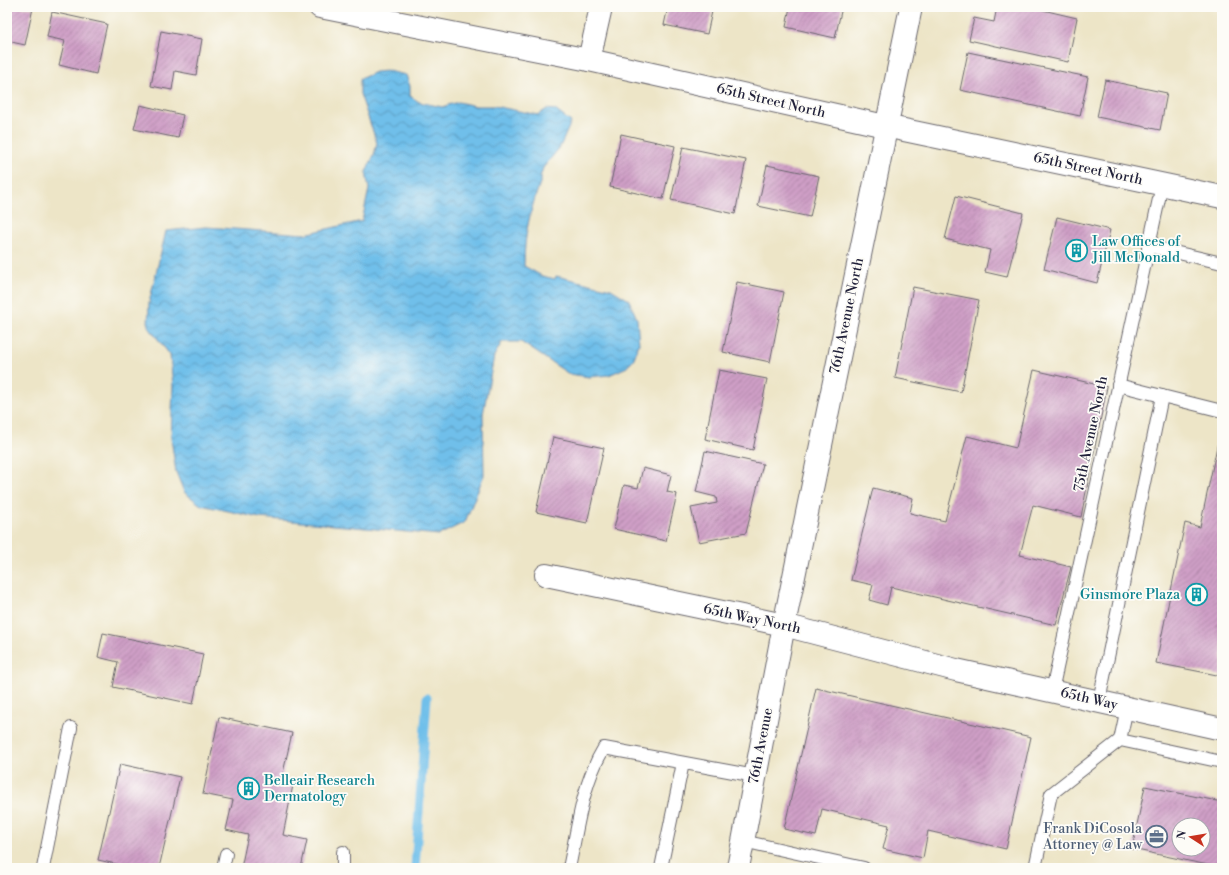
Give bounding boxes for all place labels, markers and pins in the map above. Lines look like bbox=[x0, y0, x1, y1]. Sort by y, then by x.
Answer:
place label: Law Offices of Jill McDonald bbox=[1091, 233, 1181, 267]
building icon: Law Offices of Jill McDonald bbox=[1064, 237, 1090, 263]
building icon: Ginsmore Plaza bbox=[1183, 582, 1209, 608]
place label: Ginsmore Plaza bbox=[1080, 586, 1181, 604]
place label: Belleair Research Dermatology bbox=[263, 772, 376, 806]
building icon: Belleair Research Dermatology bbox=[235, 776, 261, 802]
place label: Frank DiCosola Attorney @ Law bbox=[1042, 820, 1143, 854]
office icon: Frank DiCosola Attorney @ Law bbox=[1144, 824, 1170, 850]

